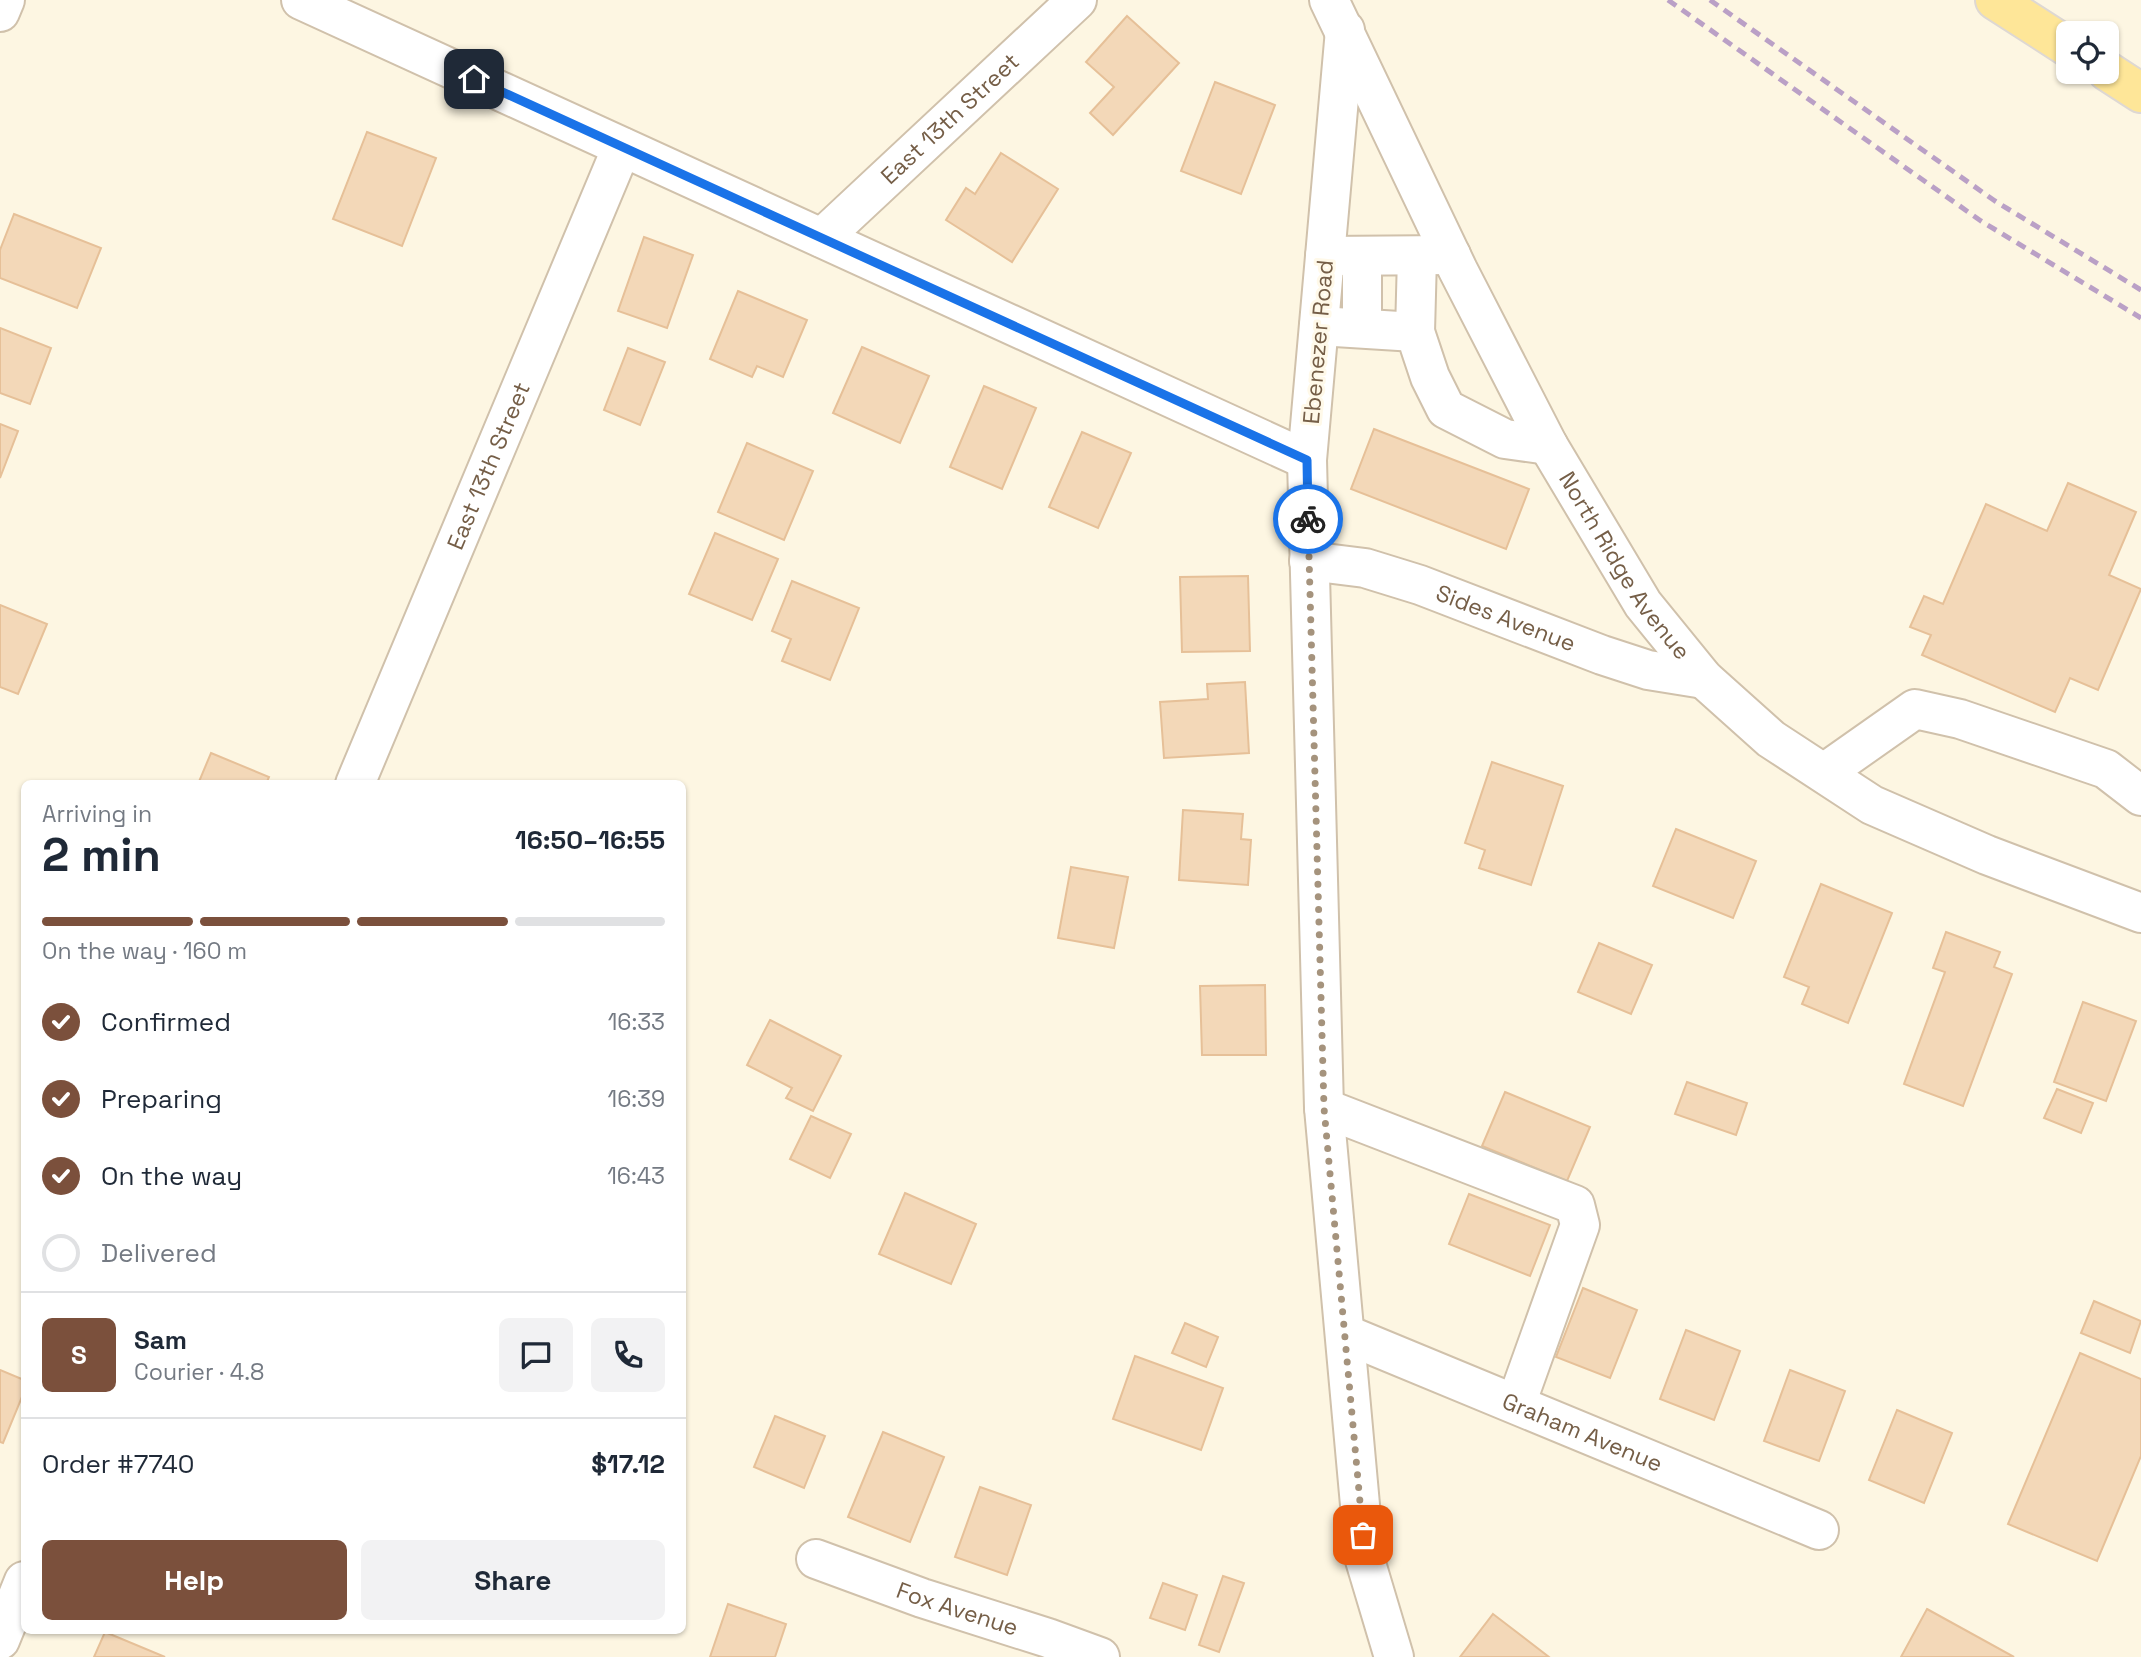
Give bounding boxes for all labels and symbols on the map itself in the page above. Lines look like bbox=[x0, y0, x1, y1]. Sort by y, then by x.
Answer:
street label: East 13th Street bbox=[874, 47, 1026, 191]
pin bbox=[444, 49, 504, 109]
street label: Ebenezer Road bbox=[1296, 259, 1340, 425]
street label: East 13th Street bbox=[440, 377, 537, 554]
street label: North Ridge Avenue bbox=[1552, 466, 1697, 666]
courier bbox=[1273, 484, 1343, 554]
street label: Sides Avenue bbox=[1432, 578, 1580, 658]
street label: Graham Avenue bbox=[1498, 1386, 1667, 1479]
pin bbox=[1333, 1505, 1393, 1565]
street label: Fox Avenue bbox=[892, 1575, 1022, 1643]

